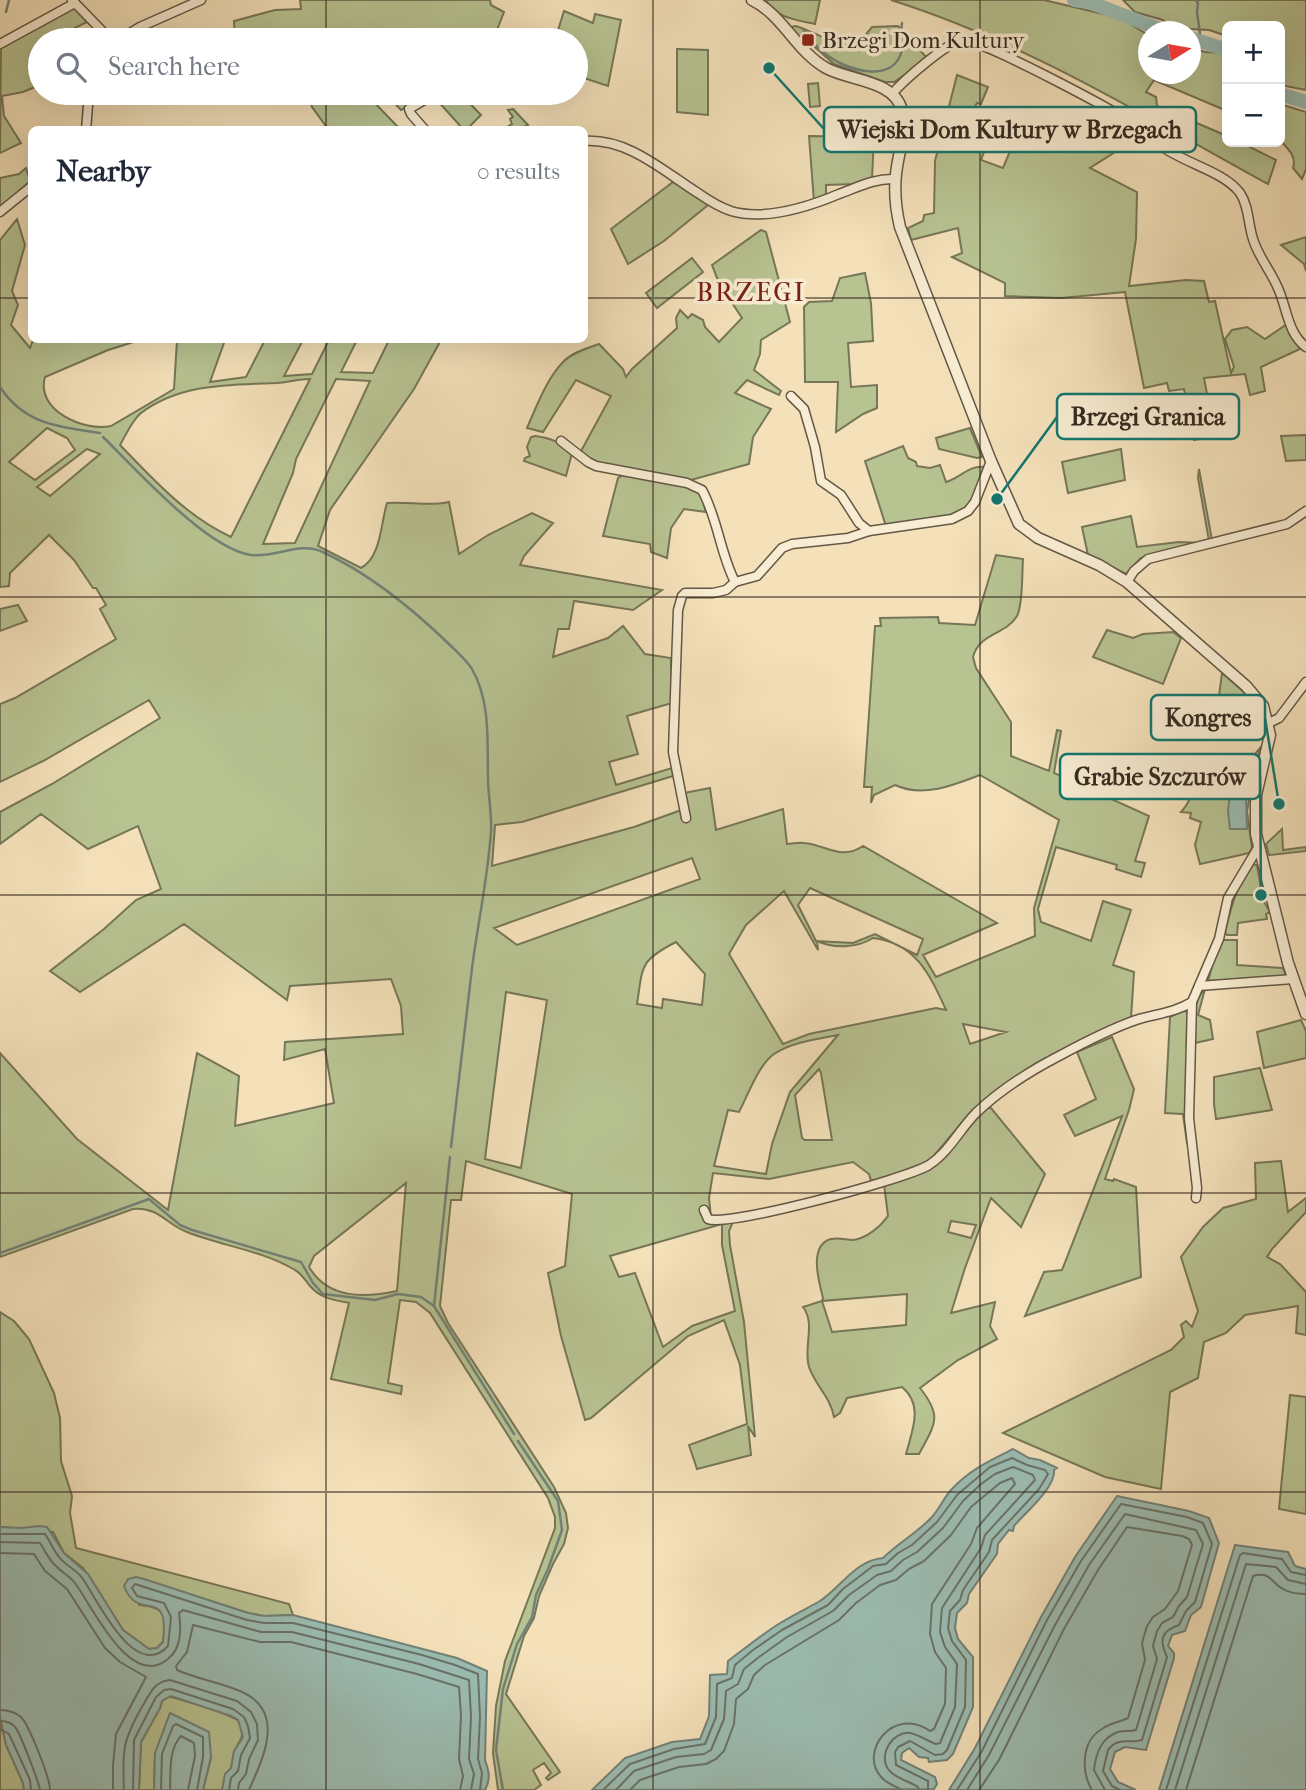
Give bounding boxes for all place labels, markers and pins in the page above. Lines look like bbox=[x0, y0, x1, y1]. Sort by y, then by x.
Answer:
place label: Brzegi Dom Kultury bbox=[822, 27, 1025, 54]
marker: Brzegi Dom Kultury bbox=[800, 32, 816, 48]
callout: Wiejski Dom Kultury w Brzegach bbox=[824, 107, 1196, 152]
callout: Brzegi Granica bbox=[1057, 394, 1239, 439]
callout: Kongres bbox=[1151, 695, 1265, 740]
callout: Grabie Szczurów bbox=[1060, 754, 1260, 799]

